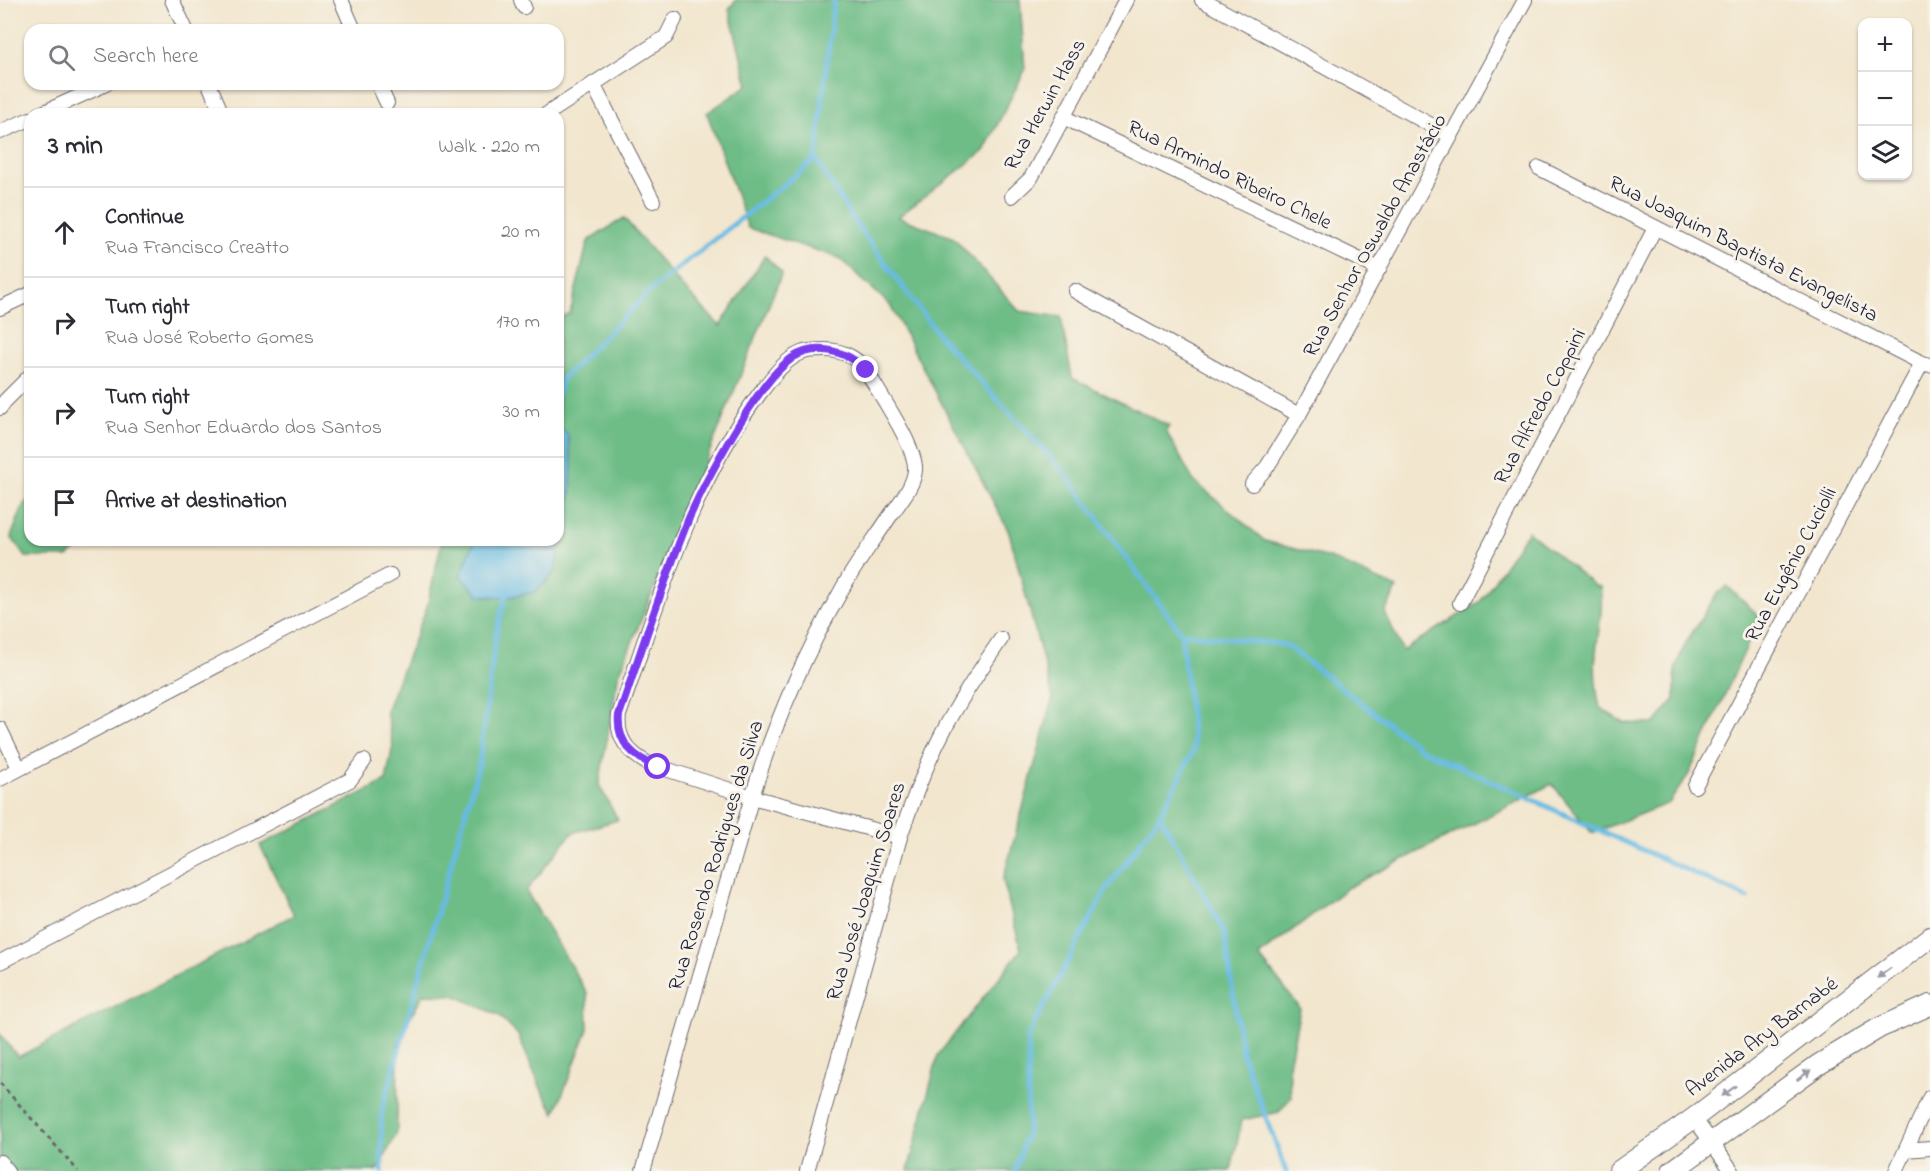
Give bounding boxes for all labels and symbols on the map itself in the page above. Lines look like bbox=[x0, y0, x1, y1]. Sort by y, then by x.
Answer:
street label: Rua Herwin Hass bbox=[997, 34, 1094, 176]
street label: Rua Senhor Oswaldo Anastácio bbox=[1296, 109, 1455, 363]
street label: Rua Armindo Ribeiro Chele bbox=[1122, 113, 1337, 239]
street label: Rua Joaquim Baptista Evangelista bbox=[1602, 169, 1883, 333]
street label: Rua Alfredo Coppini bbox=[1487, 324, 1595, 490]
route end bbox=[852, 356, 878, 382]
street label: Rua Eugênio Cuciolli bbox=[1738, 482, 1847, 649]
street label: Rua Rosendo Rodrigues da Silva bbox=[661, 717, 774, 995]
route start bbox=[644, 753, 670, 779]
street label: Rua José Joaquim Soares bbox=[819, 778, 915, 1005]
one-way arrow bbox=[1876, 967, 1892, 979]
street label: Avenida Ary Barnabé bbox=[1680, 970, 1846, 1107]
one-way arrow bbox=[1797, 1069, 1812, 1081]
one-way arrow bbox=[1721, 1085, 1736, 1097]

